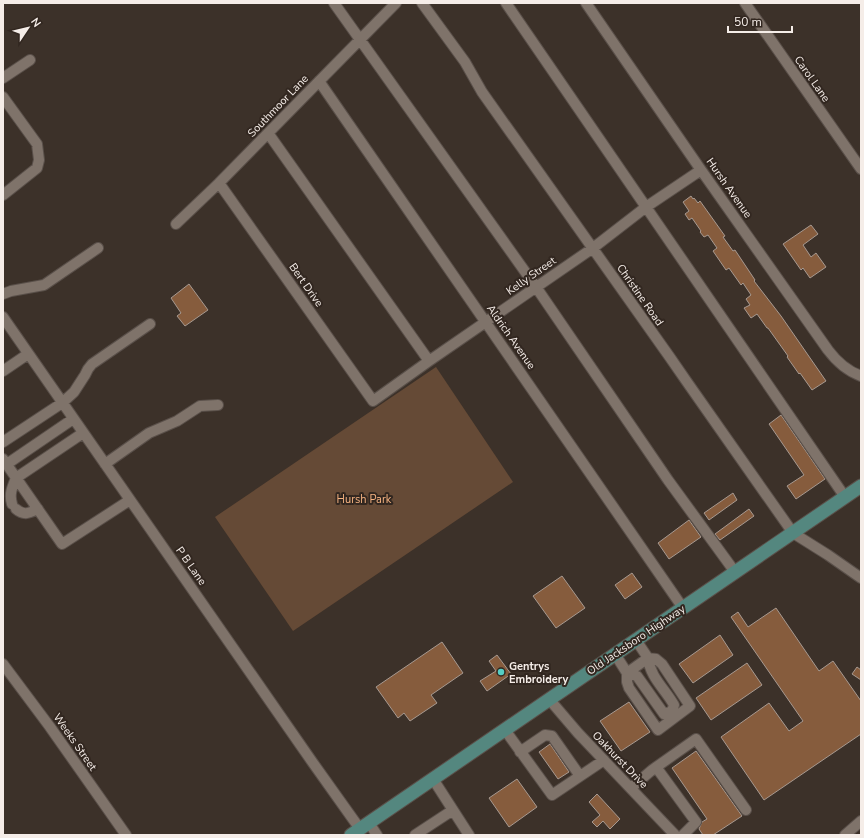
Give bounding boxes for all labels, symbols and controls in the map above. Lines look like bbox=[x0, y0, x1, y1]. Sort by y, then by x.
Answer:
north arrow bbox=[8, 8, 48, 48]
scale bar bbox=[728, 8, 792, 34]
text: 50 m bbox=[734, 14, 762, 30]
text: N bbox=[27, 15, 44, 30]
street label: Carol Lane bbox=[791, 53, 833, 105]
street label: Southmoor Lane bbox=[244, 71, 312, 141]
street label: Hursh Avenue bbox=[703, 155, 755, 221]
street label: Kelly Street bbox=[503, 253, 559, 299]
street label: Bert Drive bbox=[285, 260, 327, 310]
street label: Christine Road bbox=[613, 261, 667, 329]
street label: Aldrich Avenue bbox=[483, 302, 539, 372]
park label: Hursh Park bbox=[337, 492, 392, 507]
street label: P B Lane bbox=[172, 544, 210, 588]
street label: Old Jacksboro Highway bbox=[584, 601, 688, 679]
place label: Gentrys Embroidery bbox=[509, 659, 568, 687]
marker: Gentrys Embroidery bbox=[496, 667, 506, 677]
street label: Weeks Street bbox=[50, 710, 100, 774]
street label: Oakhurst Drive bbox=[589, 728, 651, 792]

